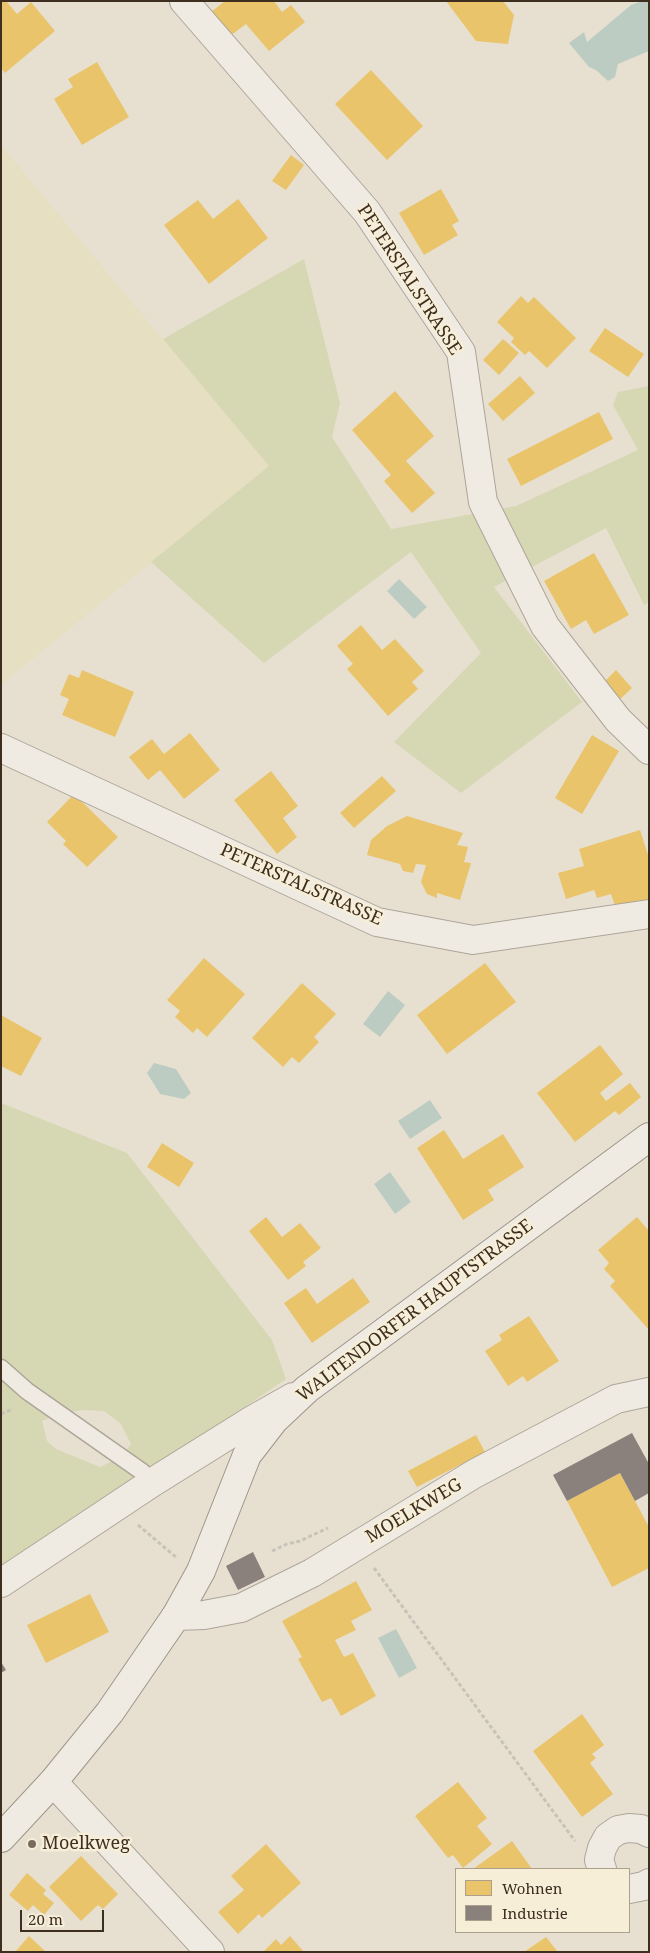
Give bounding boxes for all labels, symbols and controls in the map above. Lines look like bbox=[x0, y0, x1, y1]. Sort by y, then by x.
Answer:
street label: PETERSTALSTRASSE bbox=[352, 201, 466, 359]
street label: PETERSTALSTRASSE bbox=[217, 840, 385, 930]
street label: WALTENDORFER HAUPTSTRASSE bbox=[293, 1215, 537, 1407]
street label: MOELKWEG bbox=[362, 1474, 466, 1548]
place label: Moelkweg bbox=[42, 1833, 130, 1855]
marker: Moelkweg bbox=[26, 1838, 38, 1850]
legend bbox=[455, 1868, 630, 1933]
text: Wohnen bbox=[502, 1878, 562, 1898]
scale bar bbox=[22, 1900, 106, 1932]
text: Industrie bbox=[502, 1903, 568, 1923]
text: 20 m bbox=[28, 1909, 63, 1929]

